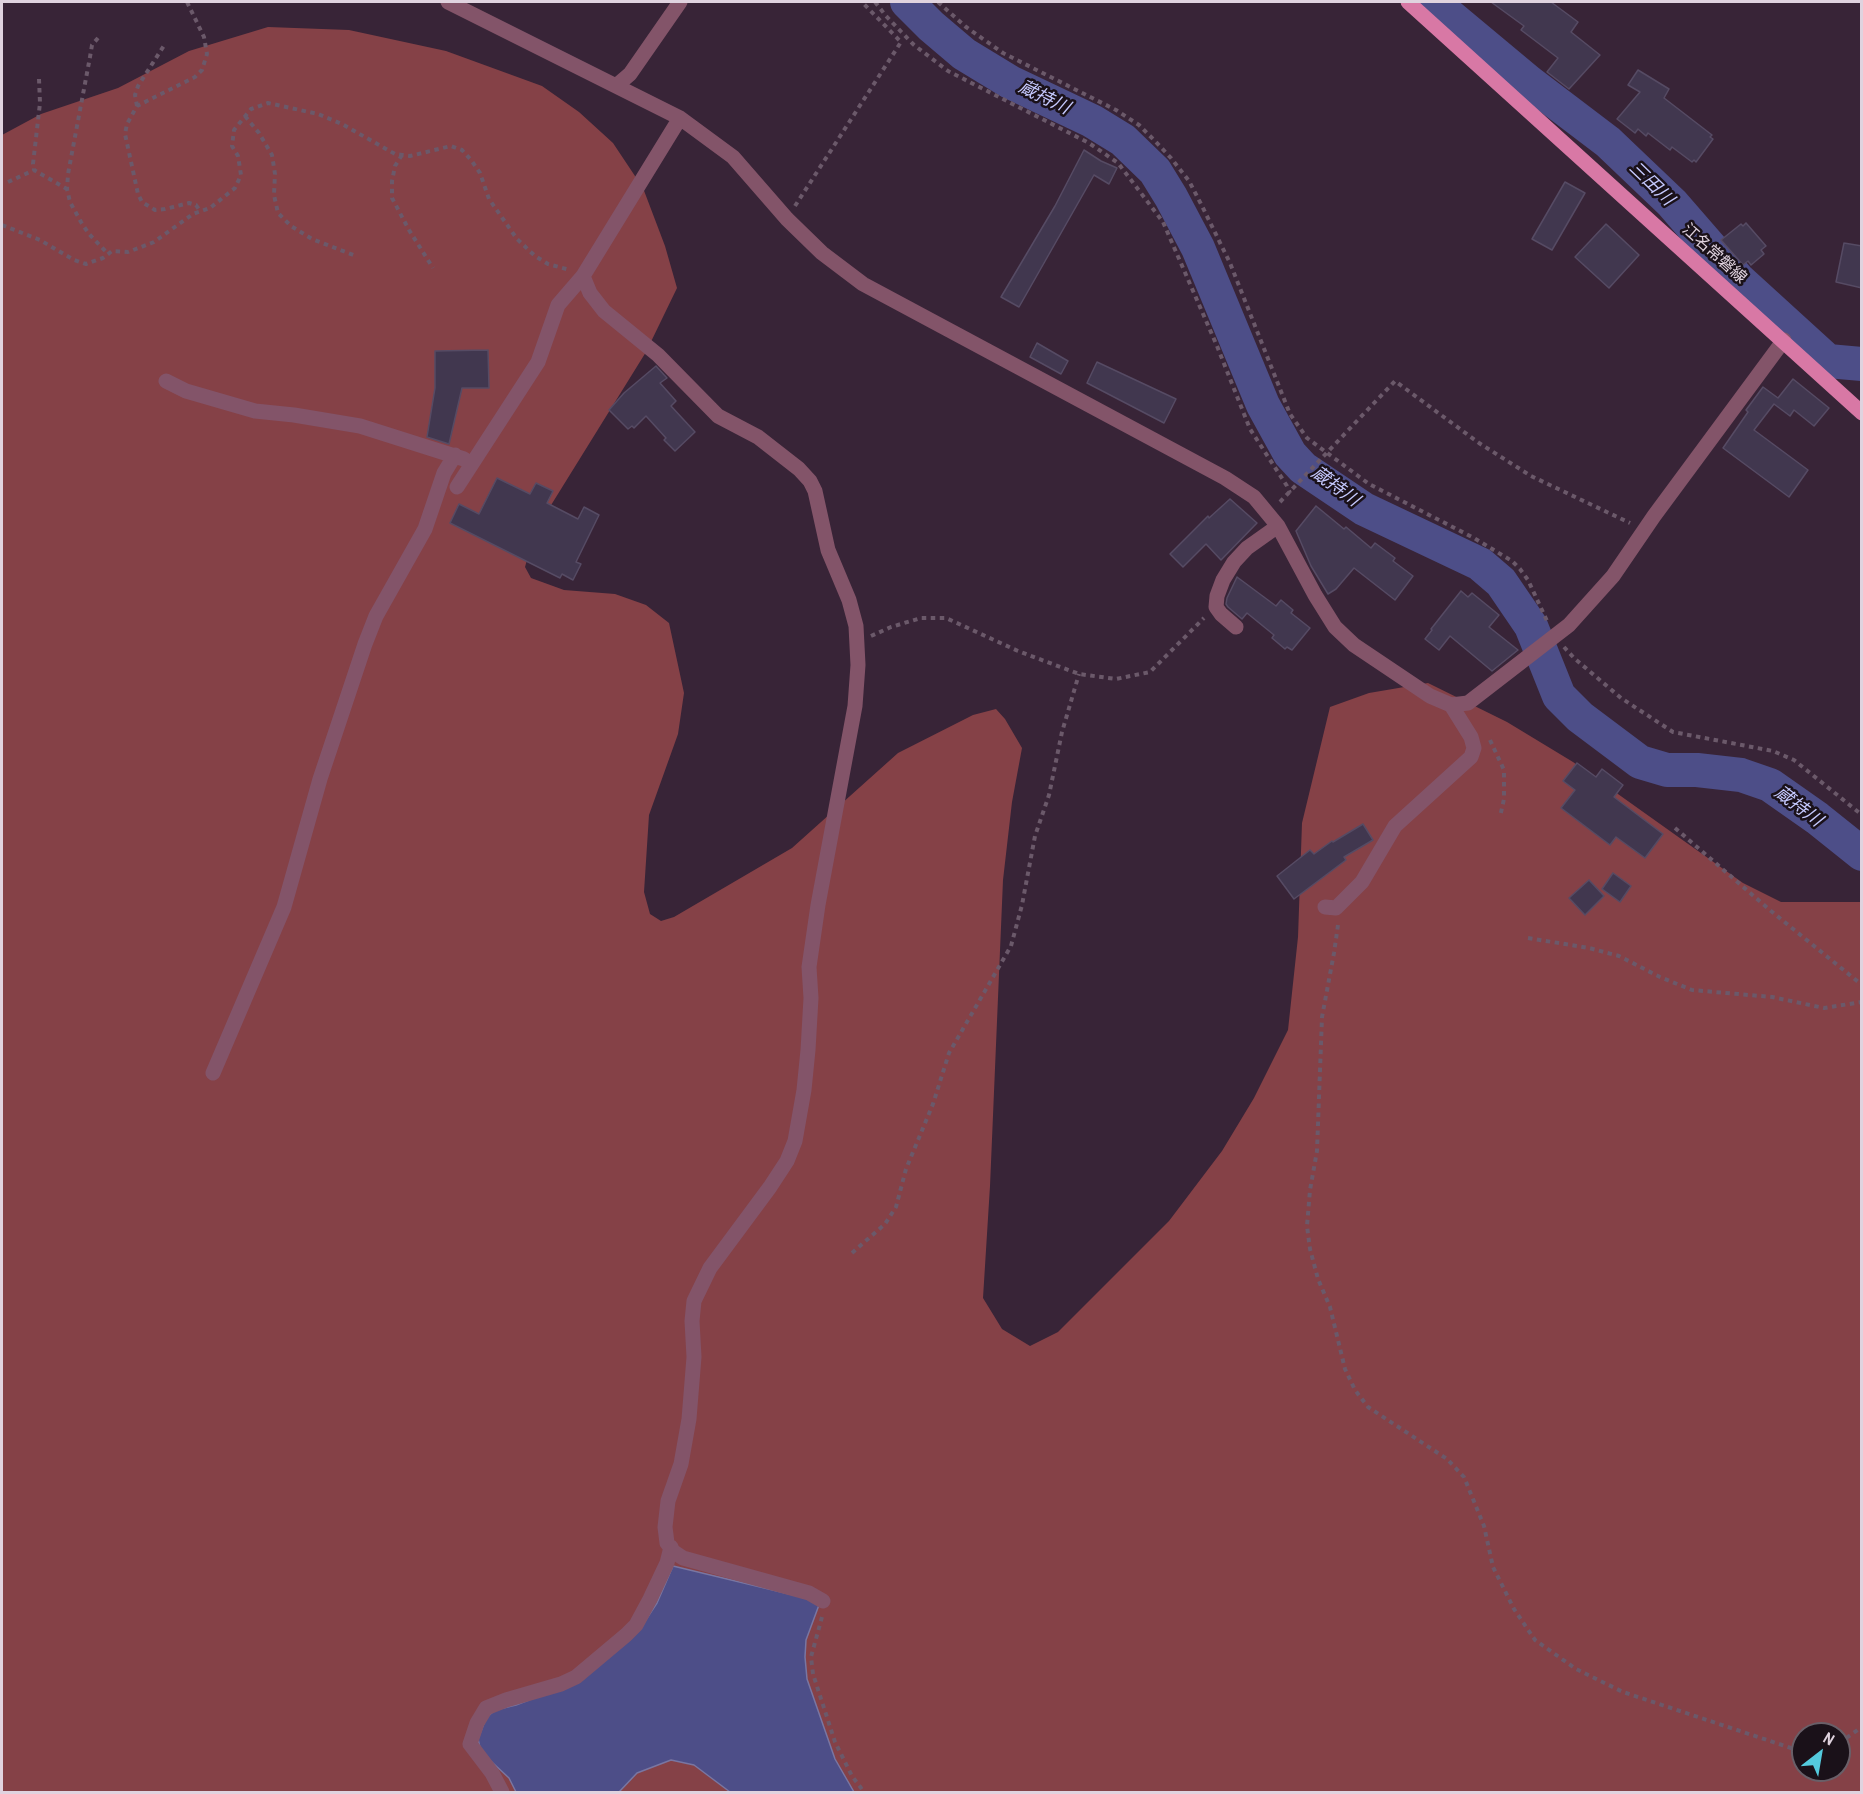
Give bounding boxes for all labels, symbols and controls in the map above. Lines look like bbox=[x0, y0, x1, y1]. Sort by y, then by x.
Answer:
water label: 蔵持川 bbox=[1015, 76, 1073, 120]
water label: 三田川 bbox=[1624, 157, 1678, 211]
street label: 江名常磐線 bbox=[1678, 220, 1750, 288]
water label: 蔵持川 bbox=[1307, 462, 1363, 512]
water label: 蔵持川 bbox=[1770, 782, 1826, 832]
north arrow bbox=[1791, 1722, 1851, 1782]
text: N bbox=[1820, 1726, 1839, 1750]

